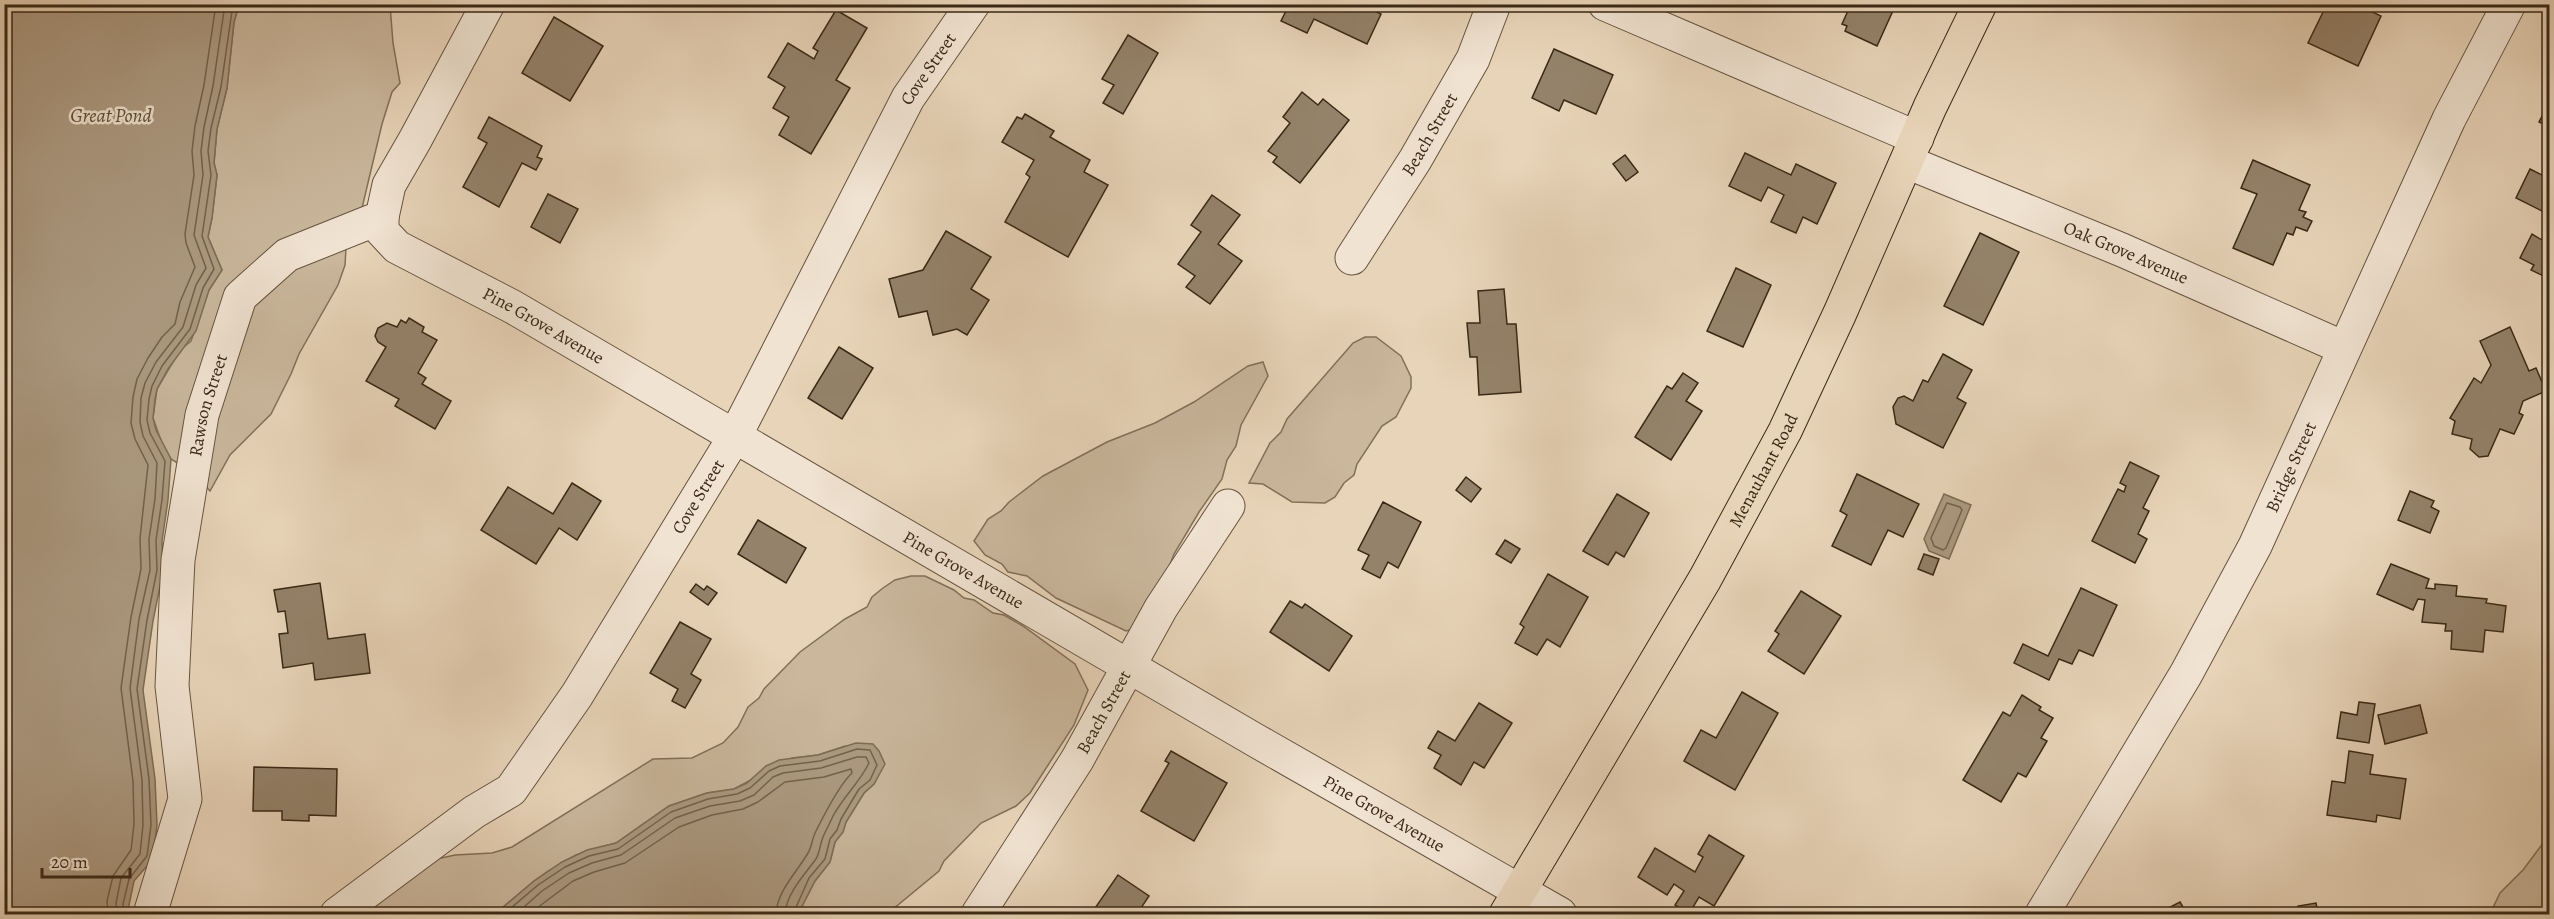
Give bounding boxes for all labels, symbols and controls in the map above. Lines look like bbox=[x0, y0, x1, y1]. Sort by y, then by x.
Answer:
street label: Cove Street bbox=[894, 28, 962, 109]
street label: Beach Street bbox=[1396, 88, 1463, 180]
water label: Great Pond bbox=[70, 102, 153, 129]
street label: Oak Grove Avenue bbox=[2060, 215, 2192, 290]
street label: Pine Grove Avenue bbox=[478, 281, 609, 370]
street label: Rawson Street bbox=[183, 351, 233, 458]
street label: Menauhant Road bbox=[1723, 409, 1804, 532]
street label: Bridge Street bbox=[2260, 418, 2322, 516]
street label: Cove Street bbox=[666, 455, 730, 538]
street label: Pine Grove Avenue bbox=[898, 525, 1028, 615]
street label: Beach Street bbox=[1071, 666, 1136, 758]
street label: Pine Grove Avenue bbox=[1319, 769, 1449, 858]
scale bar bbox=[42, 841, 130, 879]
text: 20 m bbox=[51, 850, 88, 874]

